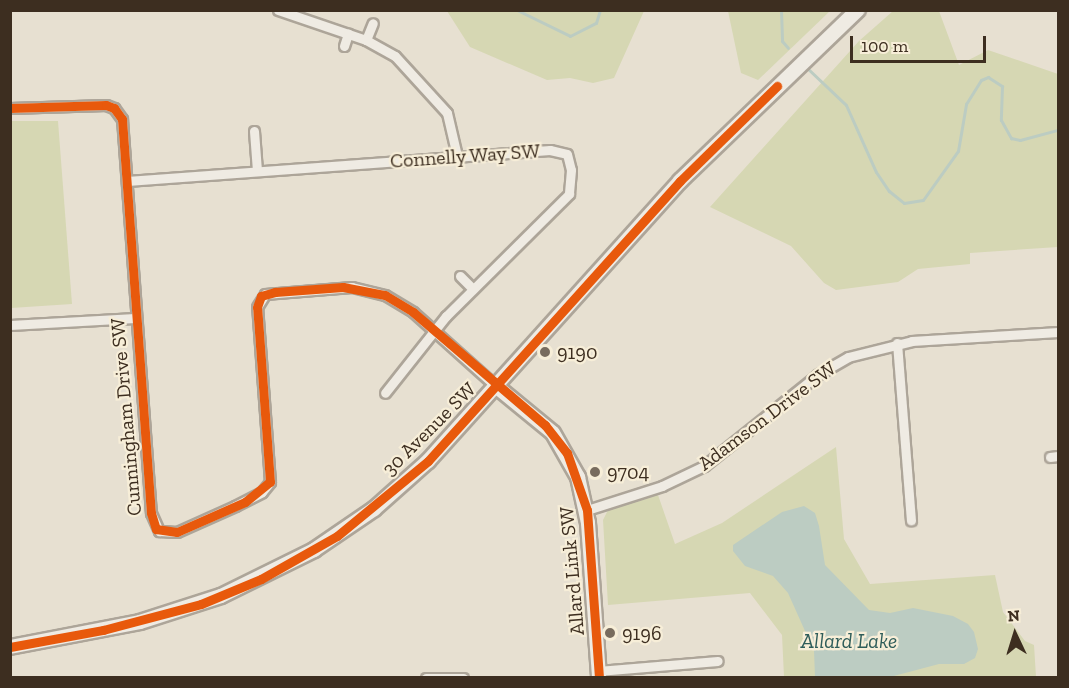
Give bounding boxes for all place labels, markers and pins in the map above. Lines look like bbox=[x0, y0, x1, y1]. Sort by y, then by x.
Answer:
place label: 9190 bbox=[557, 340, 597, 364]
marker: 9190 bbox=[538, 345, 552, 359]
place label: 9704 bbox=[607, 460, 649, 484]
marker: 9704 bbox=[588, 465, 602, 479]
place label: 9196 bbox=[622, 621, 662, 645]
marker: 9196 bbox=[603, 626, 617, 640]

